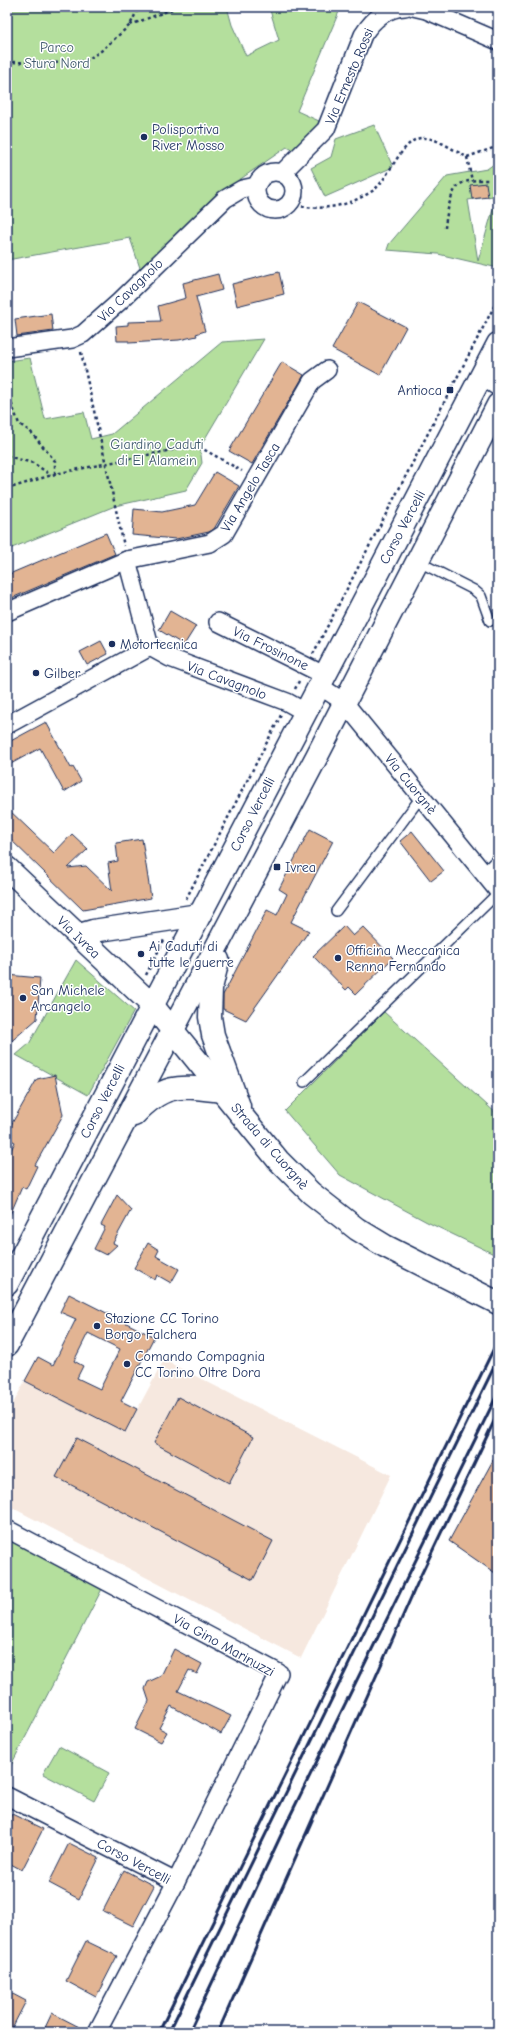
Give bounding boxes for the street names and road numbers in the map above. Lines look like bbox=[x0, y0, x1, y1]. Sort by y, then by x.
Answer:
street label: Via Ernesto Rossi bbox=[321, 25, 377, 127]
street label: Via Cavagnolo bbox=[94, 255, 167, 326]
street label: Via Angelo Tasca bbox=[217, 440, 284, 535]
street label: Corso Vercelli bbox=[376, 487, 429, 567]
street label: Via Frosinone bbox=[230, 623, 311, 674]
street label: Via Cavagnolo bbox=[184, 657, 269, 703]
street label: Via Cuorgnè bbox=[381, 751, 440, 818]
street label: Corso Vercelli bbox=[226, 774, 278, 854]
street label: Via Ivrea bbox=[54, 913, 104, 962]
street label: Corso Vercelli bbox=[76, 1061, 128, 1141]
street label: Strada di Cuorgnè bbox=[227, 1100, 312, 1193]
street label: Via Gino Marinuzzi bbox=[170, 1610, 278, 1680]
street label: Corso Vercelli bbox=[94, 1835, 174, 1888]

